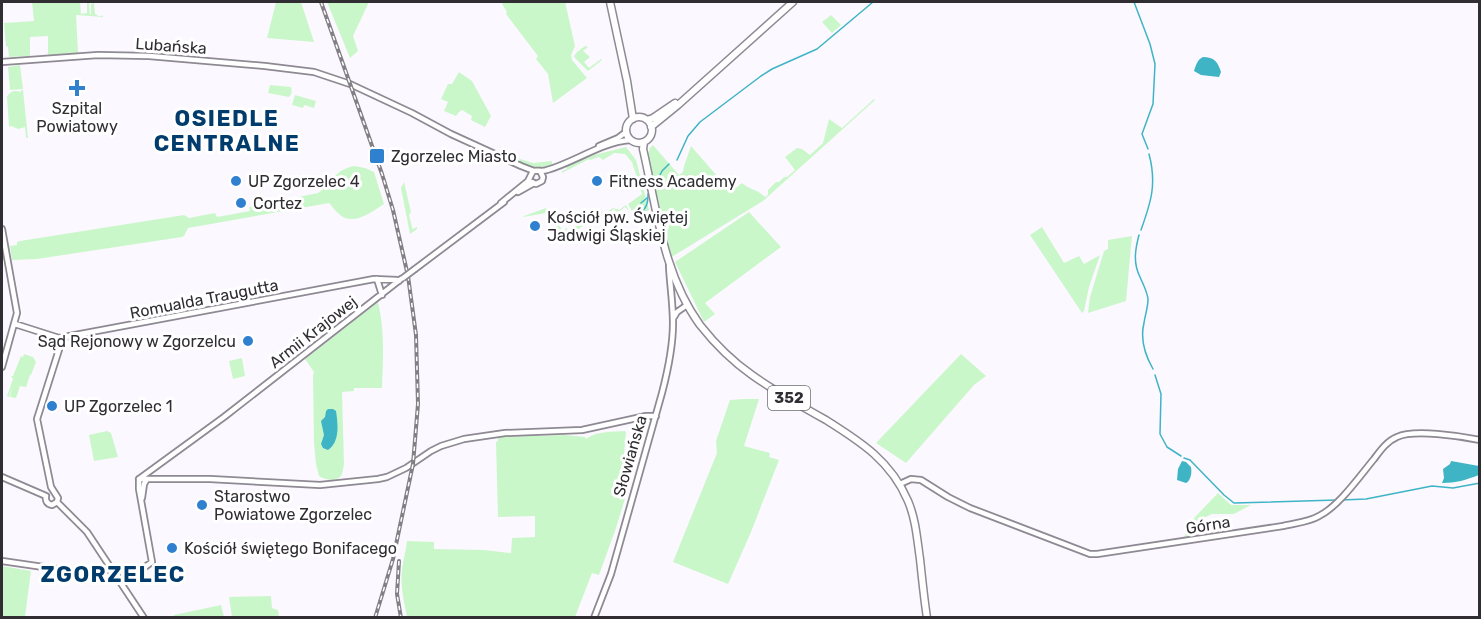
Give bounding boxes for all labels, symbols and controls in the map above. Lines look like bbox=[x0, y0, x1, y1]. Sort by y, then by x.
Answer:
street label: Lubańska bbox=[135, 34, 207, 58]
marker: Szpital Powiatowy bbox=[68, 79, 86, 97]
place label: Szpital Powiatowy bbox=[36, 99, 118, 136]
district label: OSIEDLE CENTRALNE bbox=[154, 105, 300, 157]
marker: Zgorzelec Miasto bbox=[368, 147, 386, 165]
place label: Zgorzelec Miasto bbox=[391, 147, 517, 166]
place label: UP Zgorzelec 4 bbox=[248, 172, 360, 191]
place label: Fitness Academy bbox=[609, 172, 737, 191]
marker: UP Zgorzelec 4 bbox=[229, 174, 243, 188]
marker: Fitness Academy bbox=[590, 174, 604, 188]
place label: Cortez bbox=[253, 194, 302, 213]
marker: Cortez bbox=[234, 196, 248, 210]
place label: Kościół pw. Świętej Jadwigi Śląskiej bbox=[547, 207, 688, 245]
marker: Kościół pw. Świętej Jadwigi Śląskiej bbox=[528, 219, 542, 233]
street label: Romualda Traugutta bbox=[128, 275, 280, 323]
street label: Armii Krajowej bbox=[265, 292, 361, 372]
place label: Sąd Rejonowy w Zgorzelcu bbox=[38, 332, 236, 351]
marker: Sąd Rejonowy w Zgorzelcu bbox=[241, 334, 255, 348]
road number: 352 bbox=[768, 386, 810, 410]
place label: UP Zgorzelec 1 bbox=[64, 397, 173, 416]
marker: UP Zgorzelec 1 bbox=[45, 399, 59, 413]
street label: Słowiańska bbox=[609, 413, 651, 499]
place label: Starostwo Powiatowe Zgorzelec bbox=[214, 487, 372, 524]
marker: Starostwo Powiatowe Zgorzelec bbox=[195, 498, 209, 512]
street label: Górna bbox=[1184, 512, 1232, 538]
place label: Kościół świętego Bonifacego bbox=[184, 539, 397, 559]
marker: Kościół świętego Bonifacego bbox=[165, 541, 179, 555]
district label: ZGORZELEC bbox=[40, 561, 186, 588]

